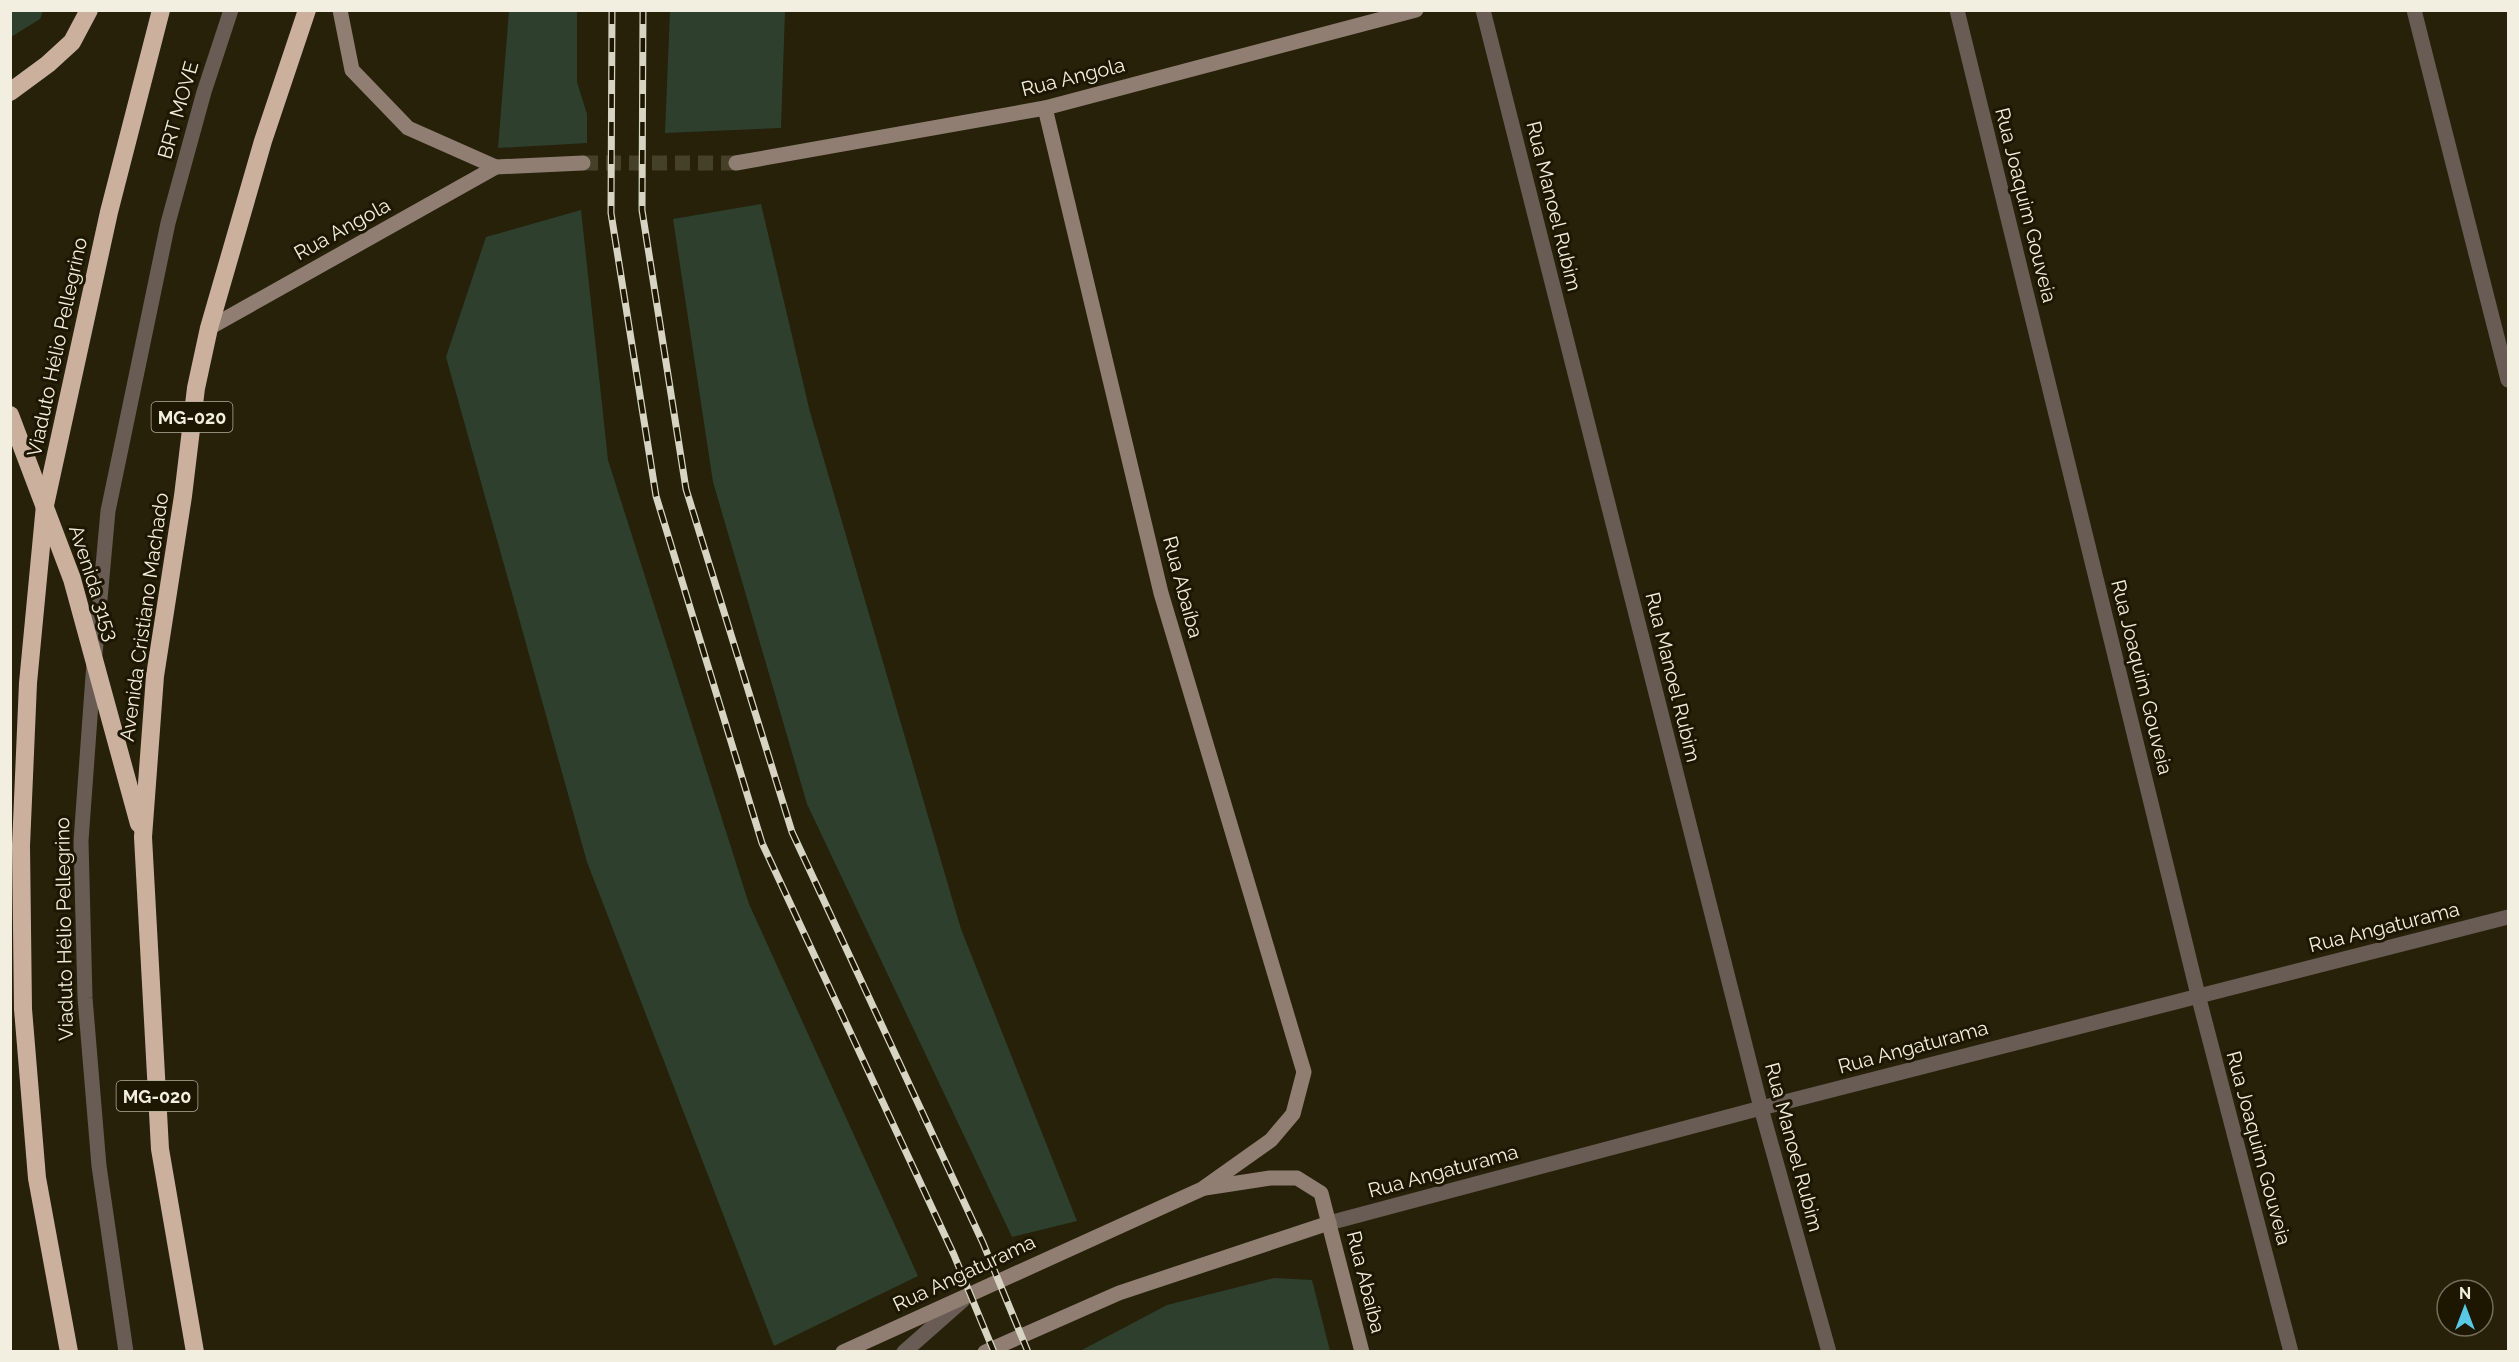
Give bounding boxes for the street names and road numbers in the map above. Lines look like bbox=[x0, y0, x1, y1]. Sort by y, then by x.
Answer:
street label: Rua Angola bbox=[1019, 53, 1127, 101]
street label: BRT MOVE bbox=[153, 58, 203, 162]
street label: Rua Joaquim Gouveia bbox=[1990, 105, 2062, 305]
street label: Rua Manoel Rubim bbox=[1521, 119, 1587, 293]
street label: Rua Angola bbox=[290, 193, 394, 265]
street label: Viaduto Hélio Pellegrino bbox=[22, 235, 92, 459]
road number: MG-020 bbox=[152, 402, 232, 432]
street label: Avenida Cristiano Machado bbox=[115, 491, 173, 743]
street label: Avenida 3153 bbox=[64, 522, 124, 644]
street label: Rua Abaíba bbox=[1158, 533, 1208, 641]
street label: Rua Joaquim Gouveia bbox=[2106, 577, 2178, 777]
street label: Rua Manoel Rubim bbox=[1640, 590, 1706, 764]
street label: Viaduto Hélio Pellegrino bbox=[50, 817, 78, 1041]
street label: Rua Angaturama bbox=[2306, 897, 2462, 957]
street label: Rua Angaturama bbox=[1835, 1015, 1991, 1079]
street label: Rua Joaquim Gouveia bbox=[2222, 1048, 2296, 1248]
street label: Rua Manoel Rubim bbox=[1760, 1060, 1828, 1234]
road number: MG-020 bbox=[116, 1081, 198, 1111]
street label: Rua Angaturama bbox=[1365, 1139, 1521, 1203]
street label: Rua Abaíba bbox=[1342, 1228, 1390, 1336]
street label: Rua Angaturama bbox=[889, 1230, 1039, 1316]

